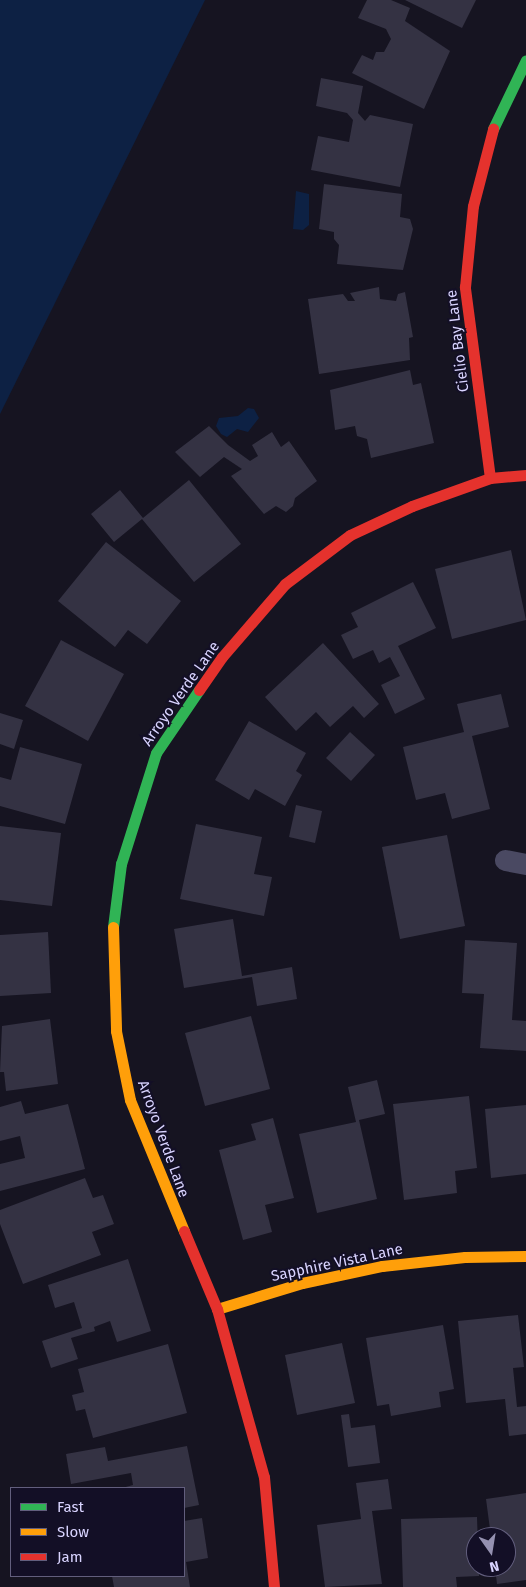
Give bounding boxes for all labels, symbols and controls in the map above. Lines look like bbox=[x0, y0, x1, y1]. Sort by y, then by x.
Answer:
street label: Cielio Bay Lane bbox=[443, 289, 473, 393]
street label: Arroyo Verde Lane bbox=[138, 638, 224, 750]
street label: Arroyo Verde Lane bbox=[133, 1078, 193, 1200]
street label: Sapphire Vista Lane bbox=[270, 1240, 404, 1286]
legend bbox=[10, 1487, 185, 1577]
text: Fast bbox=[57, 1498, 84, 1516]
text: Slow bbox=[57, 1523, 89, 1541]
north arrow bbox=[466, 1527, 516, 1577]
text: Jam bbox=[57, 1548, 83, 1566]
text: N bbox=[488, 1557, 501, 1575]

